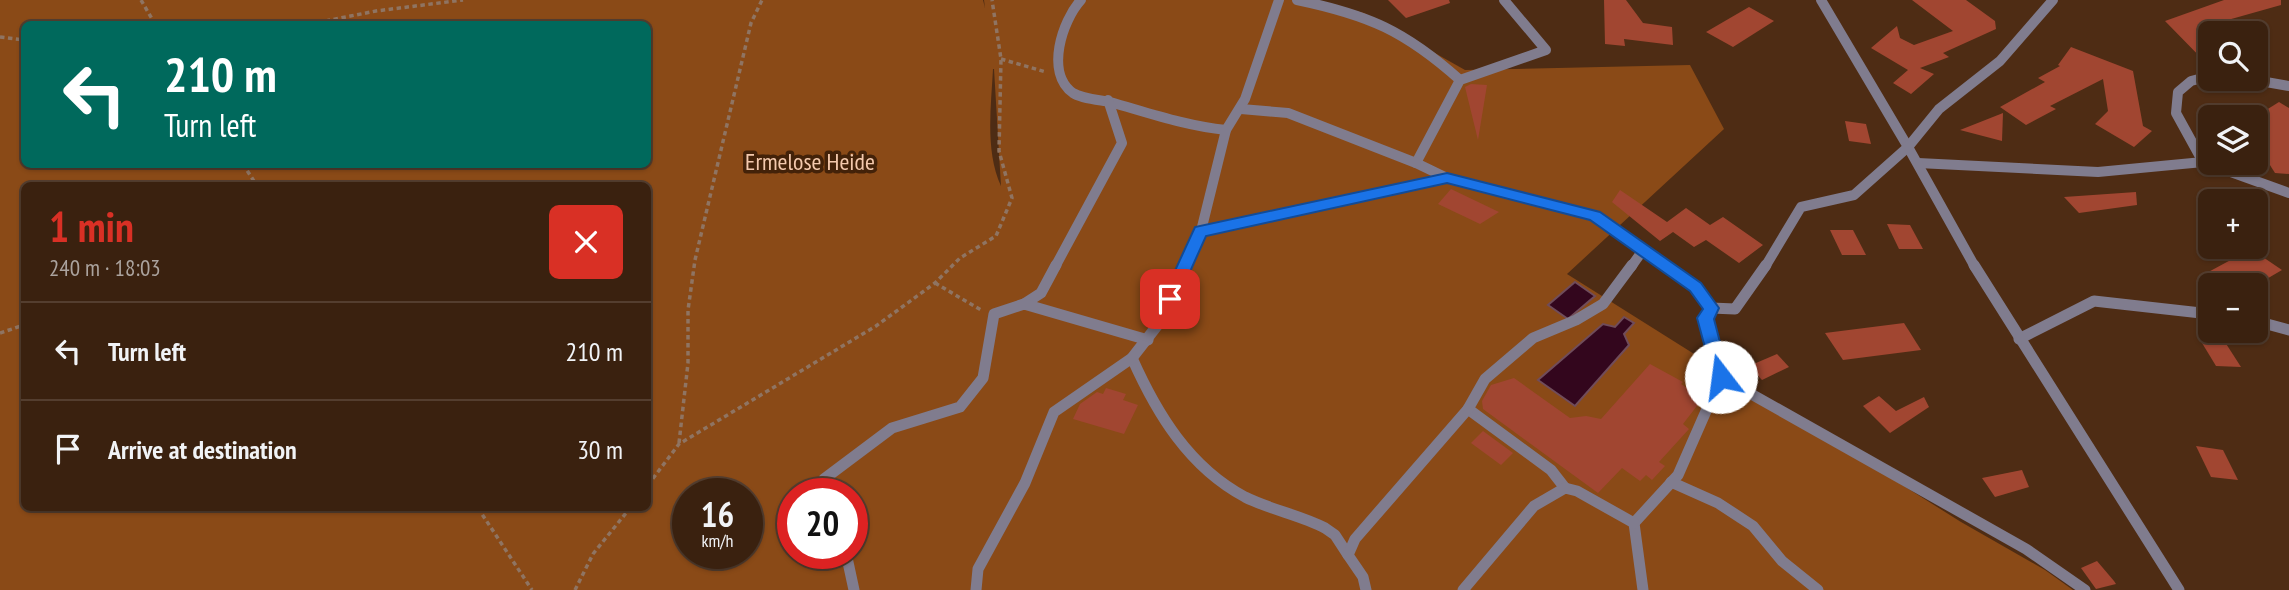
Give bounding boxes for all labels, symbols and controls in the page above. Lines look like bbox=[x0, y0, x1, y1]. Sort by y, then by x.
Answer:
map controls bbox=[2198, 21, 2268, 343]
button: search bbox=[2198, 21, 2268, 91]
text: 210 m bbox=[164, 42, 277, 106]
icon: left bbox=[49, 49, 140, 140]
text: Turn left bbox=[164, 104, 256, 146]
button: layers bbox=[2198, 105, 2268, 175]
park label: Ermelose Heide bbox=[745, 146, 875, 177]
button: + bbox=[2198, 189, 2268, 259]
text: 1 min bbox=[49, 199, 134, 254]
button: close bbox=[549, 205, 623, 279]
text: 240 m · 18:03 bbox=[49, 253, 161, 282]
pin bbox=[1140, 269, 1200, 329]
button: − bbox=[2198, 273, 2268, 343]
icon: arrive bbox=[1151, 280, 1189, 318]
icon: left bbox=[49, 332, 87, 370]
text: Turn left bbox=[108, 335, 186, 368]
text: 210 m bbox=[565, 335, 623, 368]
position arrow bbox=[1684, 340, 1758, 414]
icon: arrive bbox=[49, 430, 87, 468]
text: Arrive at destination bbox=[108, 433, 297, 466]
text: 30 m bbox=[577, 433, 623, 466]
speed limit sign: 20 bbox=[777, 478, 868, 569]
text: 16 bbox=[701, 491, 734, 537]
text: km/h bbox=[702, 529, 733, 552]

